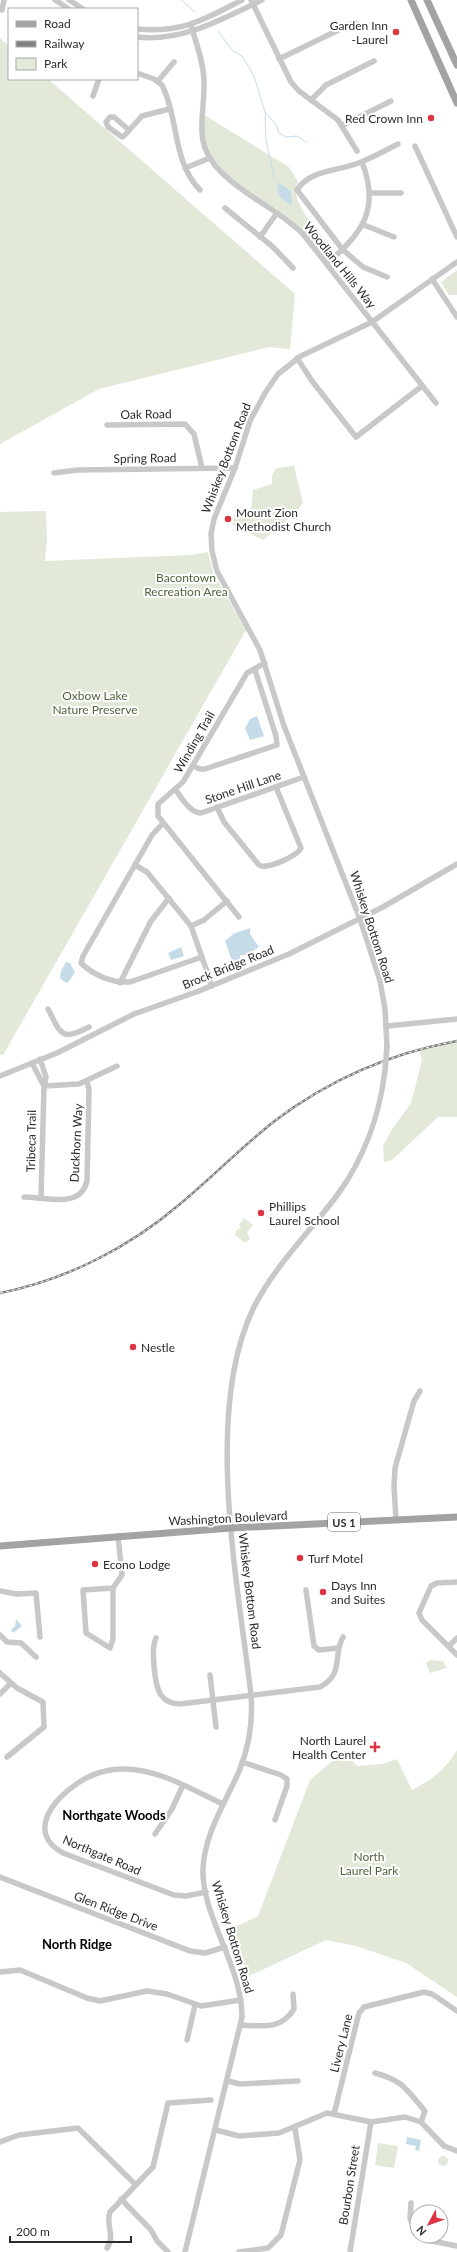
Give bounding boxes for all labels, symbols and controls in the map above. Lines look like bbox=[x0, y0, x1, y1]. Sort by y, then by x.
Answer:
legend bbox=[8, 8, 138, 80]
text: Road bbox=[44, 16, 71, 31]
place label: Garden Inn -Laurel bbox=[330, 18, 388, 47]
marker: Garden Inn -Laurel bbox=[391, 27, 401, 37]
text: Railway bbox=[44, 36, 85, 51]
text: Park bbox=[44, 56, 68, 71]
place label: Red Crown Inn bbox=[345, 111, 423, 126]
marker: Red Crown Inn bbox=[426, 113, 436, 123]
street label: Woodland Hills Way bbox=[301, 219, 380, 312]
street label: Whiskey Bottom Road bbox=[198, 401, 254, 515]
street label: Oak Road bbox=[120, 406, 172, 422]
street label: Spring Road bbox=[113, 450, 177, 466]
place label: Mount Zion Methodist Church bbox=[236, 505, 331, 534]
marker: Mount Zion Methodist Church bbox=[223, 514, 233, 524]
park label: Bacontown Recreation Area bbox=[144, 570, 228, 599]
park label: Oxbow Lake Nature Preserve bbox=[52, 688, 138, 717]
street label: Winding Trail bbox=[170, 708, 218, 776]
street label: Stone Hill Lane bbox=[203, 767, 283, 807]
street label: Whiskey Bottom Road bbox=[347, 869, 397, 985]
street label: Brock Bridge Road bbox=[180, 942, 276, 992]
street label: Duckhorn Way bbox=[66, 1102, 86, 1183]
street label: Tribeca Trail bbox=[23, 1110, 39, 1172]
place label: Phillips Laurel School bbox=[269, 1199, 340, 1228]
marker: Phillips Laurel School bbox=[256, 1208, 266, 1218]
place label: Nestle bbox=[141, 1340, 175, 1355]
marker: Nestle bbox=[128, 1342, 138, 1352]
street label: Washington Boulevard bbox=[168, 1507, 288, 1529]
road number: US 1 bbox=[328, 1513, 360, 1531]
street label: Whiskey Bottom Road bbox=[235, 1532, 265, 1650]
place label: Turf Motel bbox=[308, 1551, 363, 1566]
marker: Turf Motel bbox=[295, 1553, 305, 1563]
place label: Econo Lodge bbox=[103, 1557, 170, 1572]
marker: Econo Lodge bbox=[90, 1559, 100, 1569]
place label: Days Inn and Suites bbox=[331, 1578, 385, 1607]
marker: Days Inn and Suites bbox=[318, 1587, 328, 1597]
place label: North Laurel Health Center bbox=[292, 1733, 367, 1762]
marker: North Laurel Health Center bbox=[369, 1741, 381, 1753]
district label: Northgate Woods bbox=[62, 1807, 166, 1823]
street label: Northgate Road bbox=[61, 1832, 143, 1878]
park label: North Laurel Park bbox=[340, 1849, 399, 1878]
street label: Whiskey Bottom Road bbox=[209, 1879, 257, 1995]
street label: Glen Ridge Drive bbox=[72, 1888, 160, 1934]
district label: North Ridge bbox=[42, 1936, 112, 1952]
street label: Livery Lane bbox=[326, 2012, 356, 2074]
street label: Bourbon Street bbox=[335, 2143, 363, 2226]
north arrow bbox=[409, 2204, 449, 2244]
scale bar bbox=[10, 2218, 131, 2244]
text: N bbox=[413, 2223, 429, 2238]
text: 200 m bbox=[16, 2224, 50, 2239]

